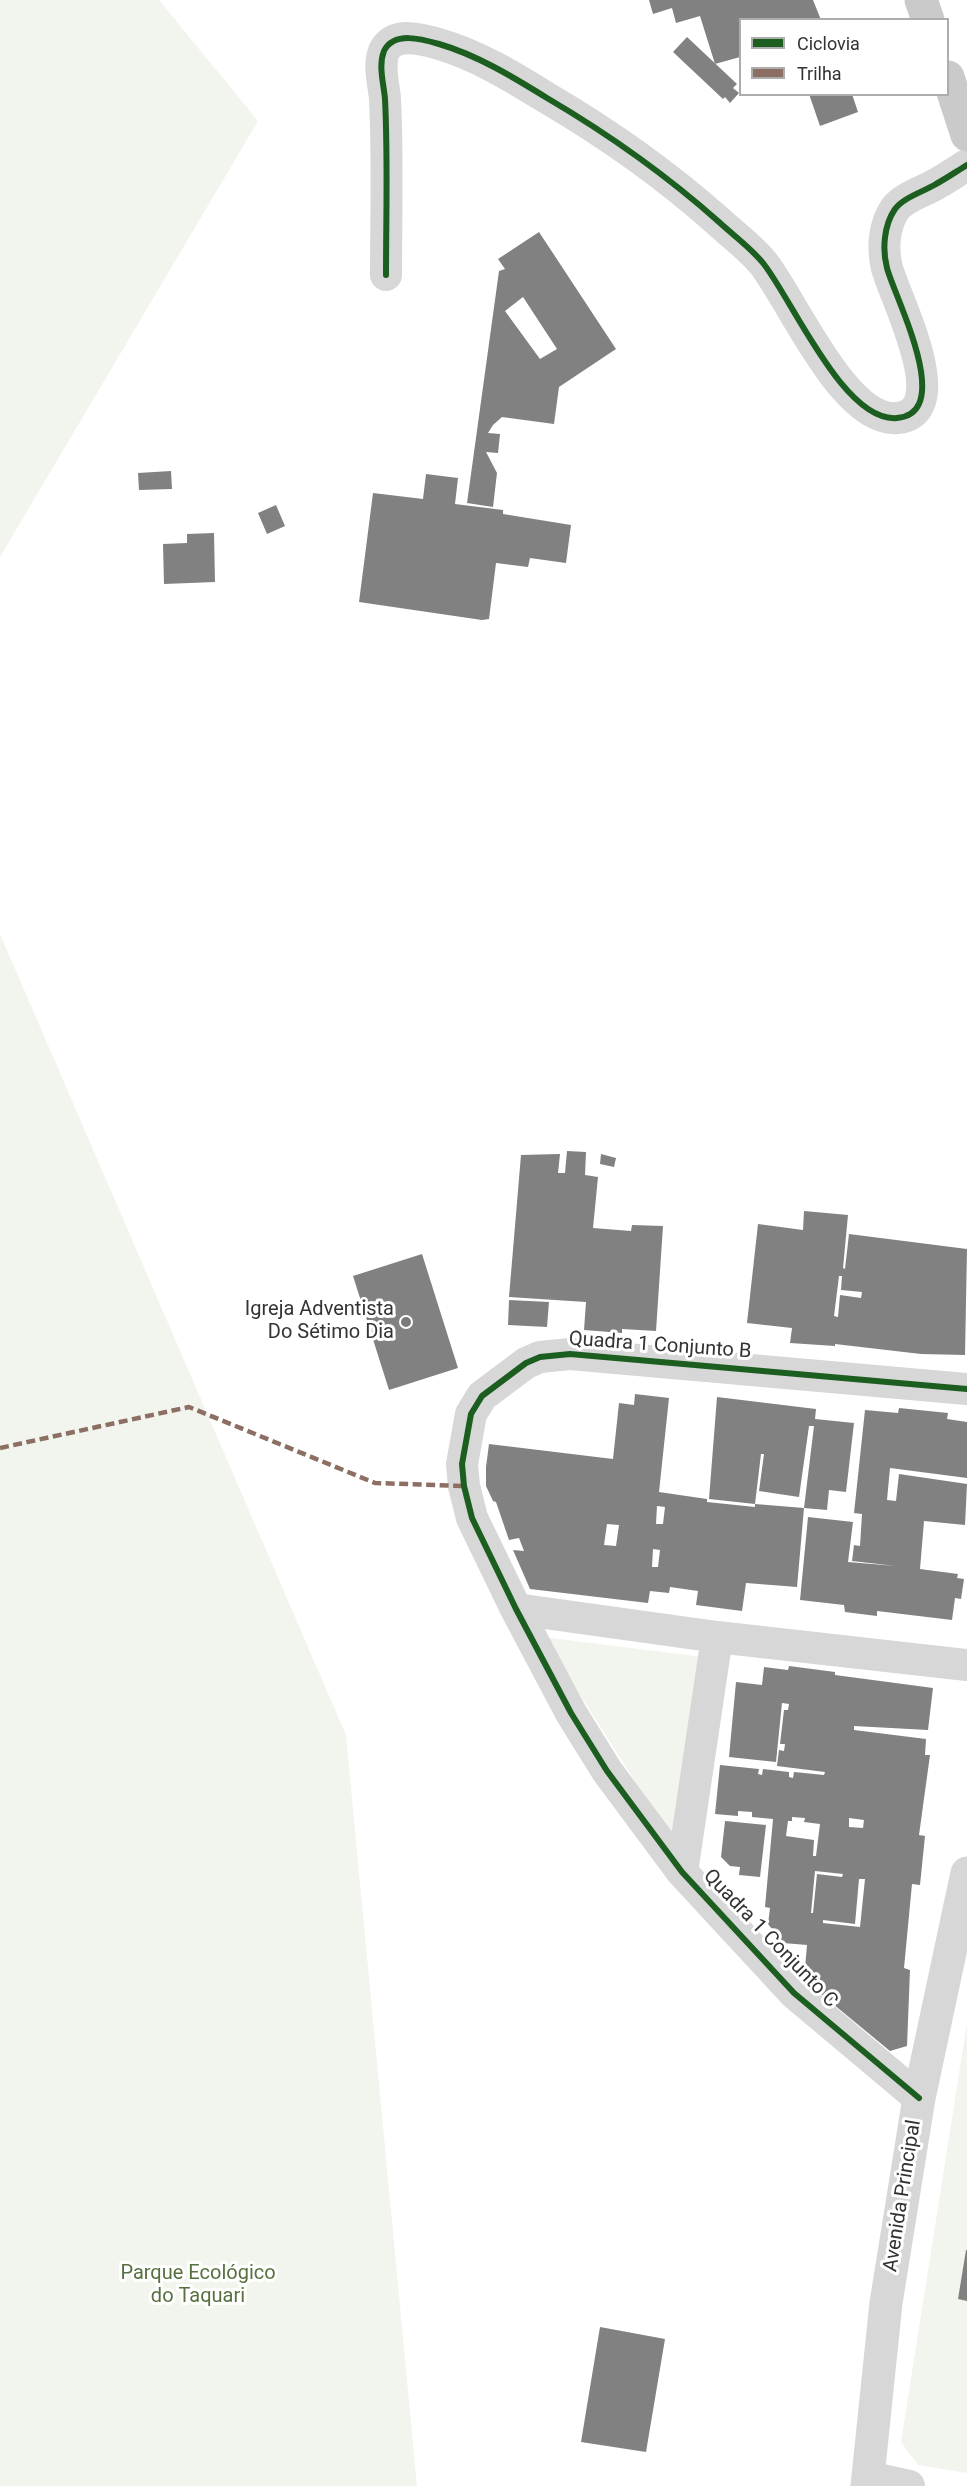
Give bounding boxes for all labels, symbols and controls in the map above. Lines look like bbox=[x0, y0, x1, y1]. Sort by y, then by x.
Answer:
legend bbox=[739, 18, 949, 96]
text: Ciclovia bbox=[797, 33, 860, 54]
text: Trilha bbox=[797, 63, 842, 84]
place label: Igreja Adventista Do Sétimo Dia bbox=[245, 1298, 394, 1345]
marker: Igreja Adventista Do Sétimo Dia bbox=[399, 1315, 413, 1329]
street label: Quadra 1 Conjunto B bbox=[568, 1328, 752, 1364]
street label: Quadra 1 Conjunto C bbox=[698, 1865, 842, 2013]
street label: Avenida Principal bbox=[879, 2118, 927, 2274]
park label: Parque Ecológico do Taquari bbox=[120, 2262, 276, 2309]

